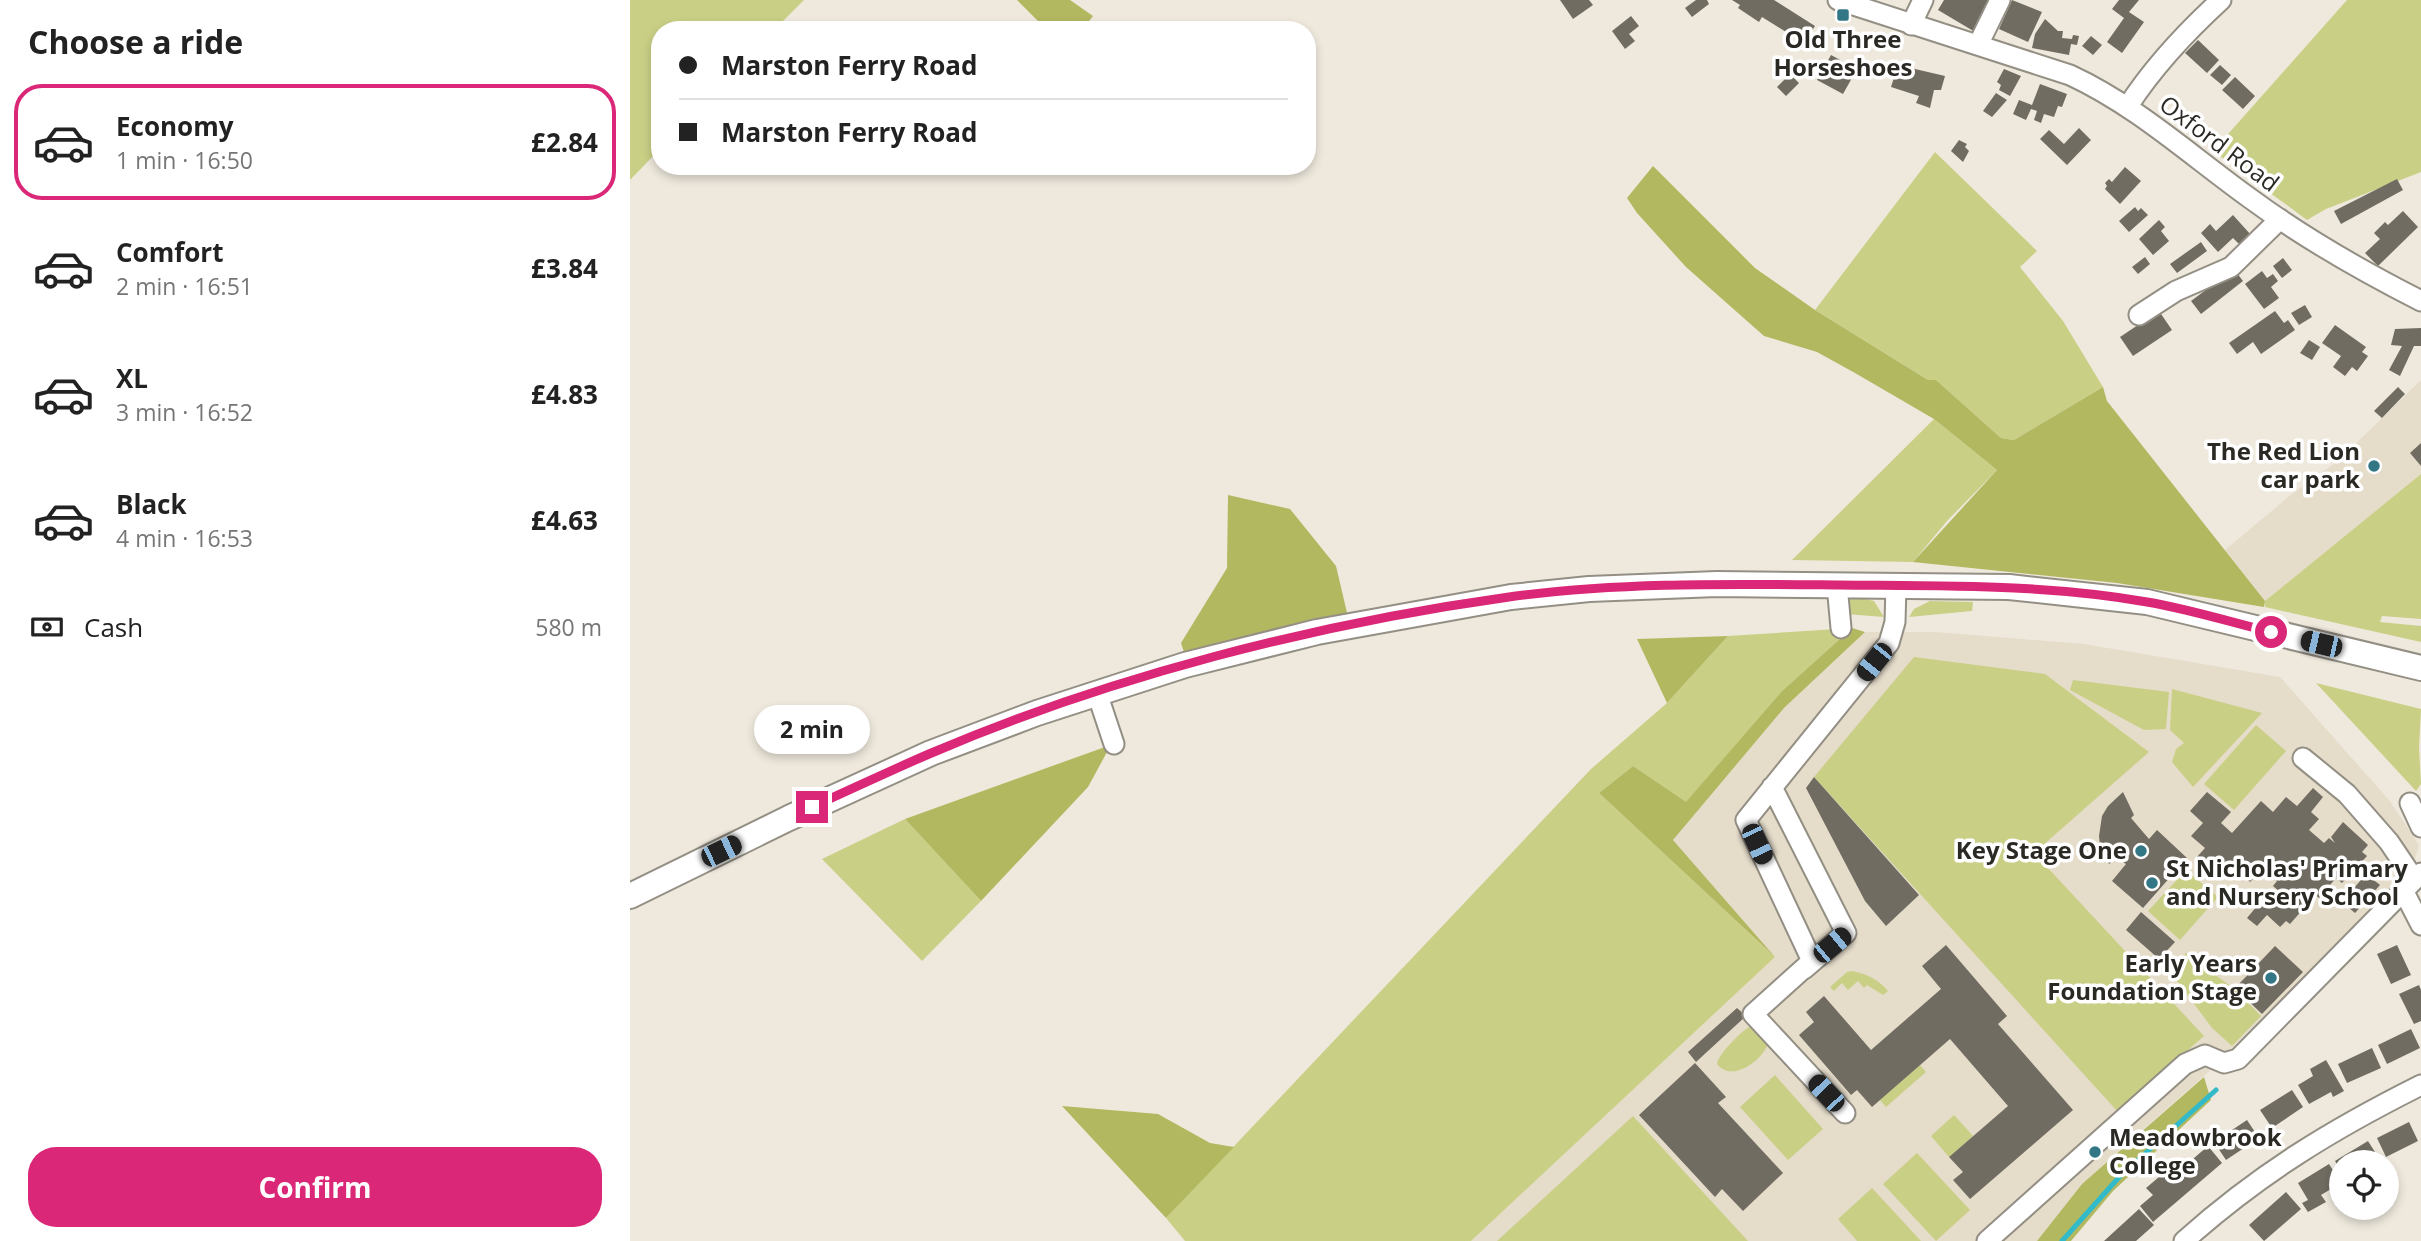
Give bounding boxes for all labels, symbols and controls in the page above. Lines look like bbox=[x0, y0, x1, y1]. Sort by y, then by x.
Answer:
marker: Old Three Horseshoes bbox=[1835, 7, 1851, 23]
text: Choose a ride bbox=[28, 20, 243, 63]
place label: Old Three Horseshoes bbox=[1774, 22, 1913, 83]
text: Marston Ferry Road bbox=[721, 47, 977, 83]
street label: Oxford Road bbox=[2153, 87, 2286, 199]
text: Economy bbox=[116, 108, 234, 144]
icon: car bbox=[32, 111, 95, 174]
text: Marston Ferry Road bbox=[721, 114, 977, 150]
text: £2.84 bbox=[531, 124, 598, 160]
text: 1 min · 16:50 bbox=[116, 144, 253, 176]
text: Comfort bbox=[116, 234, 223, 270]
icon: car bbox=[32, 237, 95, 300]
text: £3.84 bbox=[531, 250, 598, 286]
text: 2 min · 16:51 bbox=[116, 270, 253, 302]
text: XL bbox=[116, 360, 148, 396]
icon: car bbox=[32, 363, 95, 426]
text: £4.83 bbox=[531, 376, 598, 412]
text: 3 min · 16:52 bbox=[116, 396, 253, 428]
place label: The Red Lion car park bbox=[2207, 434, 2360, 495]
marker: The Red Lion car park bbox=[2366, 458, 2382, 474]
text: Black bbox=[116, 486, 187, 522]
icon: car bbox=[32, 489, 95, 552]
text: £4.63 bbox=[531, 502, 598, 538]
text: 4 min · 16:53 bbox=[116, 522, 253, 554]
icon: cash bbox=[28, 608, 66, 646]
text: Cash bbox=[84, 609, 143, 645]
text: 580 m bbox=[535, 611, 602, 643]
route start bbox=[2255, 616, 2287, 648]
car bbox=[2299, 629, 2344, 659]
car bbox=[1853, 639, 1896, 685]
callout: 2 min bbox=[754, 706, 870, 754]
text: 2 min bbox=[780, 713, 844, 745]
route end bbox=[796, 791, 828, 823]
car bbox=[1739, 821, 1776, 867]
car bbox=[698, 832, 745, 870]
place label: Key Stage One bbox=[1956, 833, 2127, 866]
marker: Key Stage One bbox=[2133, 843, 2149, 859]
place label: St Nicholas' Primary and Nursery School bbox=[2166, 851, 2408, 912]
marker: St Nicholas' Primary and Nursery School bbox=[2144, 875, 2160, 891]
car bbox=[1810, 923, 1855, 967]
place label: Early Years Foundation Stage bbox=[2047, 946, 2257, 1007]
marker: Early Years Foundation Stage bbox=[2263, 970, 2279, 986]
car bbox=[1804, 1070, 1849, 1116]
place label: Meadowbrook College bbox=[2109, 1120, 2282, 1181]
marker: Meadowbrook College bbox=[2087, 1144, 2103, 1160]
button: Confirm bbox=[28, 1147, 602, 1227]
map controls bbox=[2329, 1150, 2399, 1220]
button: locate bbox=[2329, 1150, 2399, 1220]

